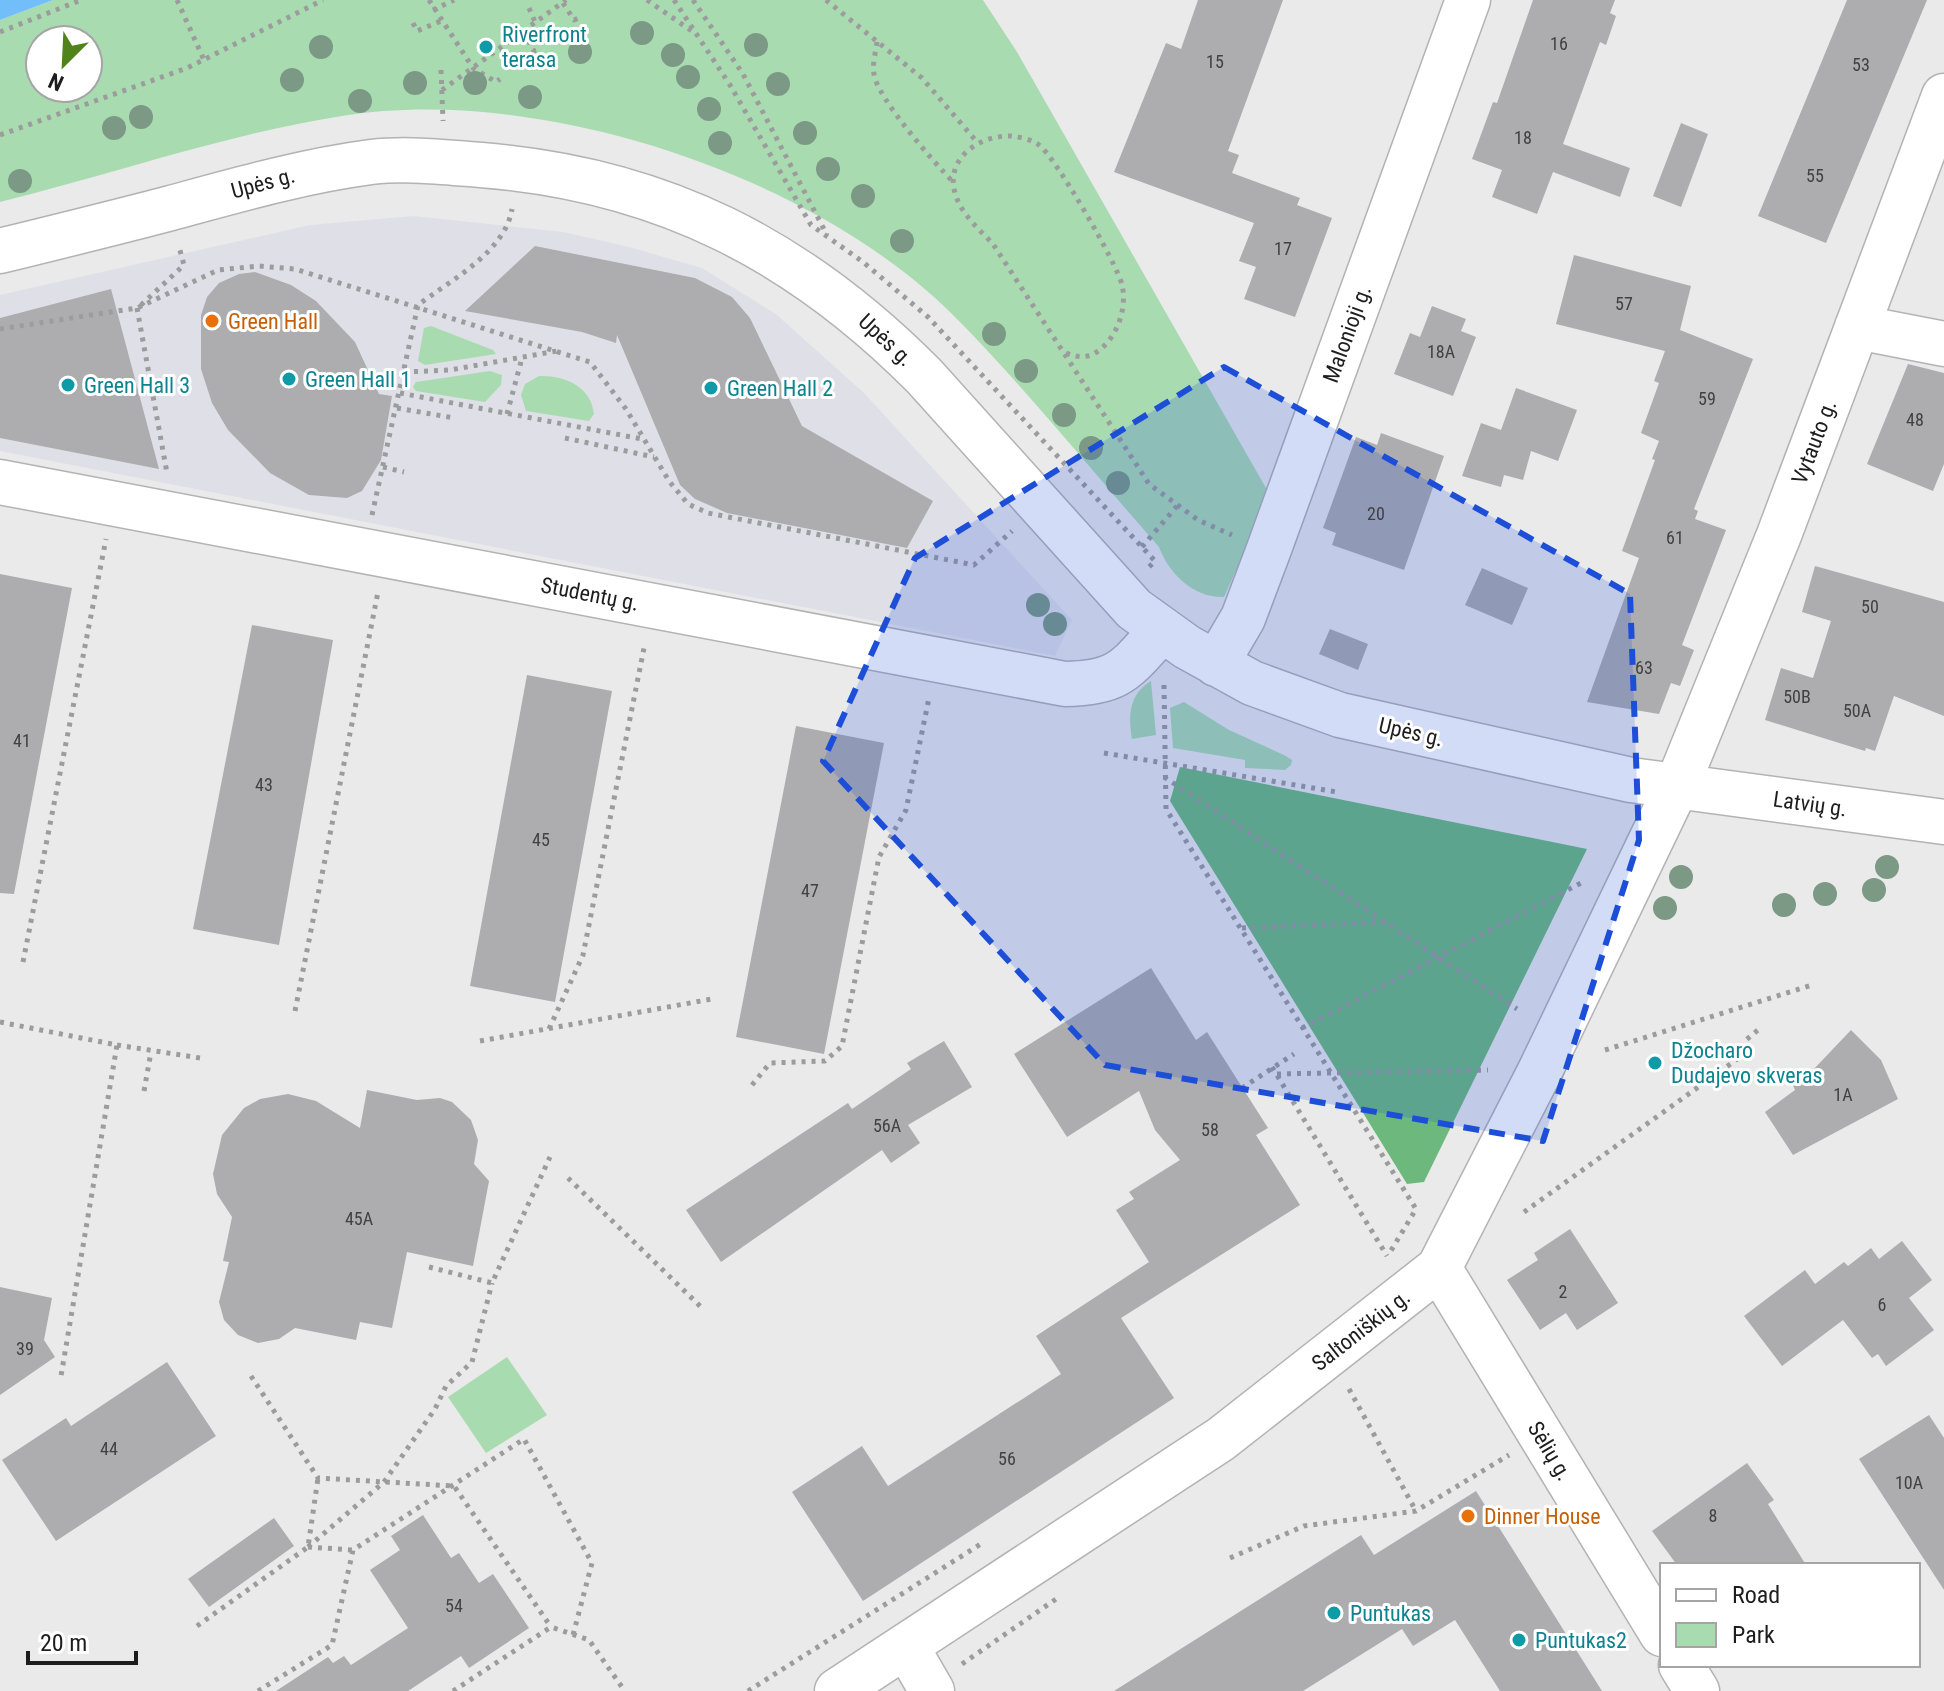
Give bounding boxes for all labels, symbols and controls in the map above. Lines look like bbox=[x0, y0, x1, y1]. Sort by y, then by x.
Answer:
place label: Riverfront terasa bbox=[502, 22, 587, 72]
north arrow bbox=[24, 24, 104, 104]
house number: 16 bbox=[1550, 33, 1568, 54]
marker: Riverfront terasa bbox=[477, 38, 495, 56]
house number: 15 bbox=[1206, 51, 1224, 72]
house number: 53 bbox=[1852, 54, 1870, 75]
text: N bbox=[45, 68, 67, 96]
house number: 18 bbox=[1514, 127, 1532, 148]
street label: Upės g. bbox=[228, 162, 298, 204]
house number: 55 bbox=[1806, 165, 1824, 186]
house number: 17 bbox=[1274, 238, 1292, 259]
street label: Malonioji g. bbox=[1318, 282, 1376, 386]
house number: 57 bbox=[1615, 293, 1633, 314]
place label: Green Hall bbox=[228, 309, 318, 334]
street label: Upės g. bbox=[854, 309, 918, 371]
marker: Green Hall bbox=[203, 312, 221, 330]
house number: 18A bbox=[1427, 341, 1456, 362]
place label: Green Hall 1 bbox=[305, 367, 411, 392]
marker: Green Hall 1 bbox=[280, 370, 298, 388]
place label: Green Hall 3 bbox=[84, 373, 190, 398]
marker: Green Hall 3 bbox=[59, 376, 77, 394]
place label: Green Hall 2 bbox=[727, 376, 833, 401]
marker: Green Hall 2 bbox=[702, 379, 720, 397]
house number: 59 bbox=[1698, 388, 1716, 409]
street label: Vytauto g. bbox=[1787, 396, 1841, 488]
house number: 48 bbox=[1906, 409, 1924, 430]
house number: 20 bbox=[1367, 503, 1385, 524]
house number: 61 bbox=[1666, 527, 1684, 548]
street label: Studentų g. bbox=[539, 572, 641, 616]
house number: 50 bbox=[1861, 596, 1879, 617]
house number: 63 bbox=[1635, 657, 1653, 678]
house number: 50B bbox=[1783, 686, 1811, 707]
house number: 50A bbox=[1843, 700, 1872, 721]
street label: Upės g. bbox=[1376, 712, 1446, 752]
house number: 41 bbox=[13, 730, 31, 751]
house number: 43 bbox=[255, 774, 273, 795]
street label: Latvių g. bbox=[1771, 786, 1849, 822]
house number: 45 bbox=[532, 829, 550, 850]
house number: 47 bbox=[801, 880, 819, 901]
place label: Džocharo Dudajevo skveras bbox=[1671, 1038, 1822, 1088]
marker: Džocharo Dudajevo skveras bbox=[1646, 1054, 1664, 1072]
house number: 1A bbox=[1833, 1084, 1853, 1105]
house number: 56A bbox=[873, 1115, 902, 1136]
house number: 58 bbox=[1201, 1119, 1219, 1140]
house number: 45A bbox=[345, 1208, 374, 1229]
house number: 2 bbox=[1559, 1281, 1568, 1302]
street label: Saltoniškių g. bbox=[1307, 1284, 1415, 1376]
house number: 6 bbox=[1878, 1294, 1886, 1315]
house number: 39 bbox=[16, 1338, 34, 1359]
street label: Sėlių g. bbox=[1523, 1417, 1577, 1485]
house number: 44 bbox=[100, 1438, 118, 1459]
house number: 56 bbox=[998, 1448, 1016, 1469]
house number: 10A bbox=[1895, 1472, 1924, 1493]
place label: Dinner House bbox=[1484, 1504, 1601, 1529]
house number: 8 bbox=[1709, 1505, 1717, 1526]
marker: Dinner House bbox=[1459, 1507, 1477, 1525]
legend bbox=[1660, 1563, 1920, 1667]
text: Road bbox=[1732, 1581, 1780, 1609]
house number: 54 bbox=[445, 1595, 463, 1616]
place label: Puntukas bbox=[1350, 1601, 1431, 1626]
marker: Puntukas bbox=[1325, 1604, 1343, 1622]
scale bar bbox=[28, 1615, 136, 1665]
text: Park bbox=[1732, 1621, 1775, 1649]
place label: Puntukas2 bbox=[1535, 1628, 1627, 1653]
text: 20 m bbox=[40, 1629, 87, 1657]
marker: Puntukas2 bbox=[1510, 1631, 1528, 1649]

